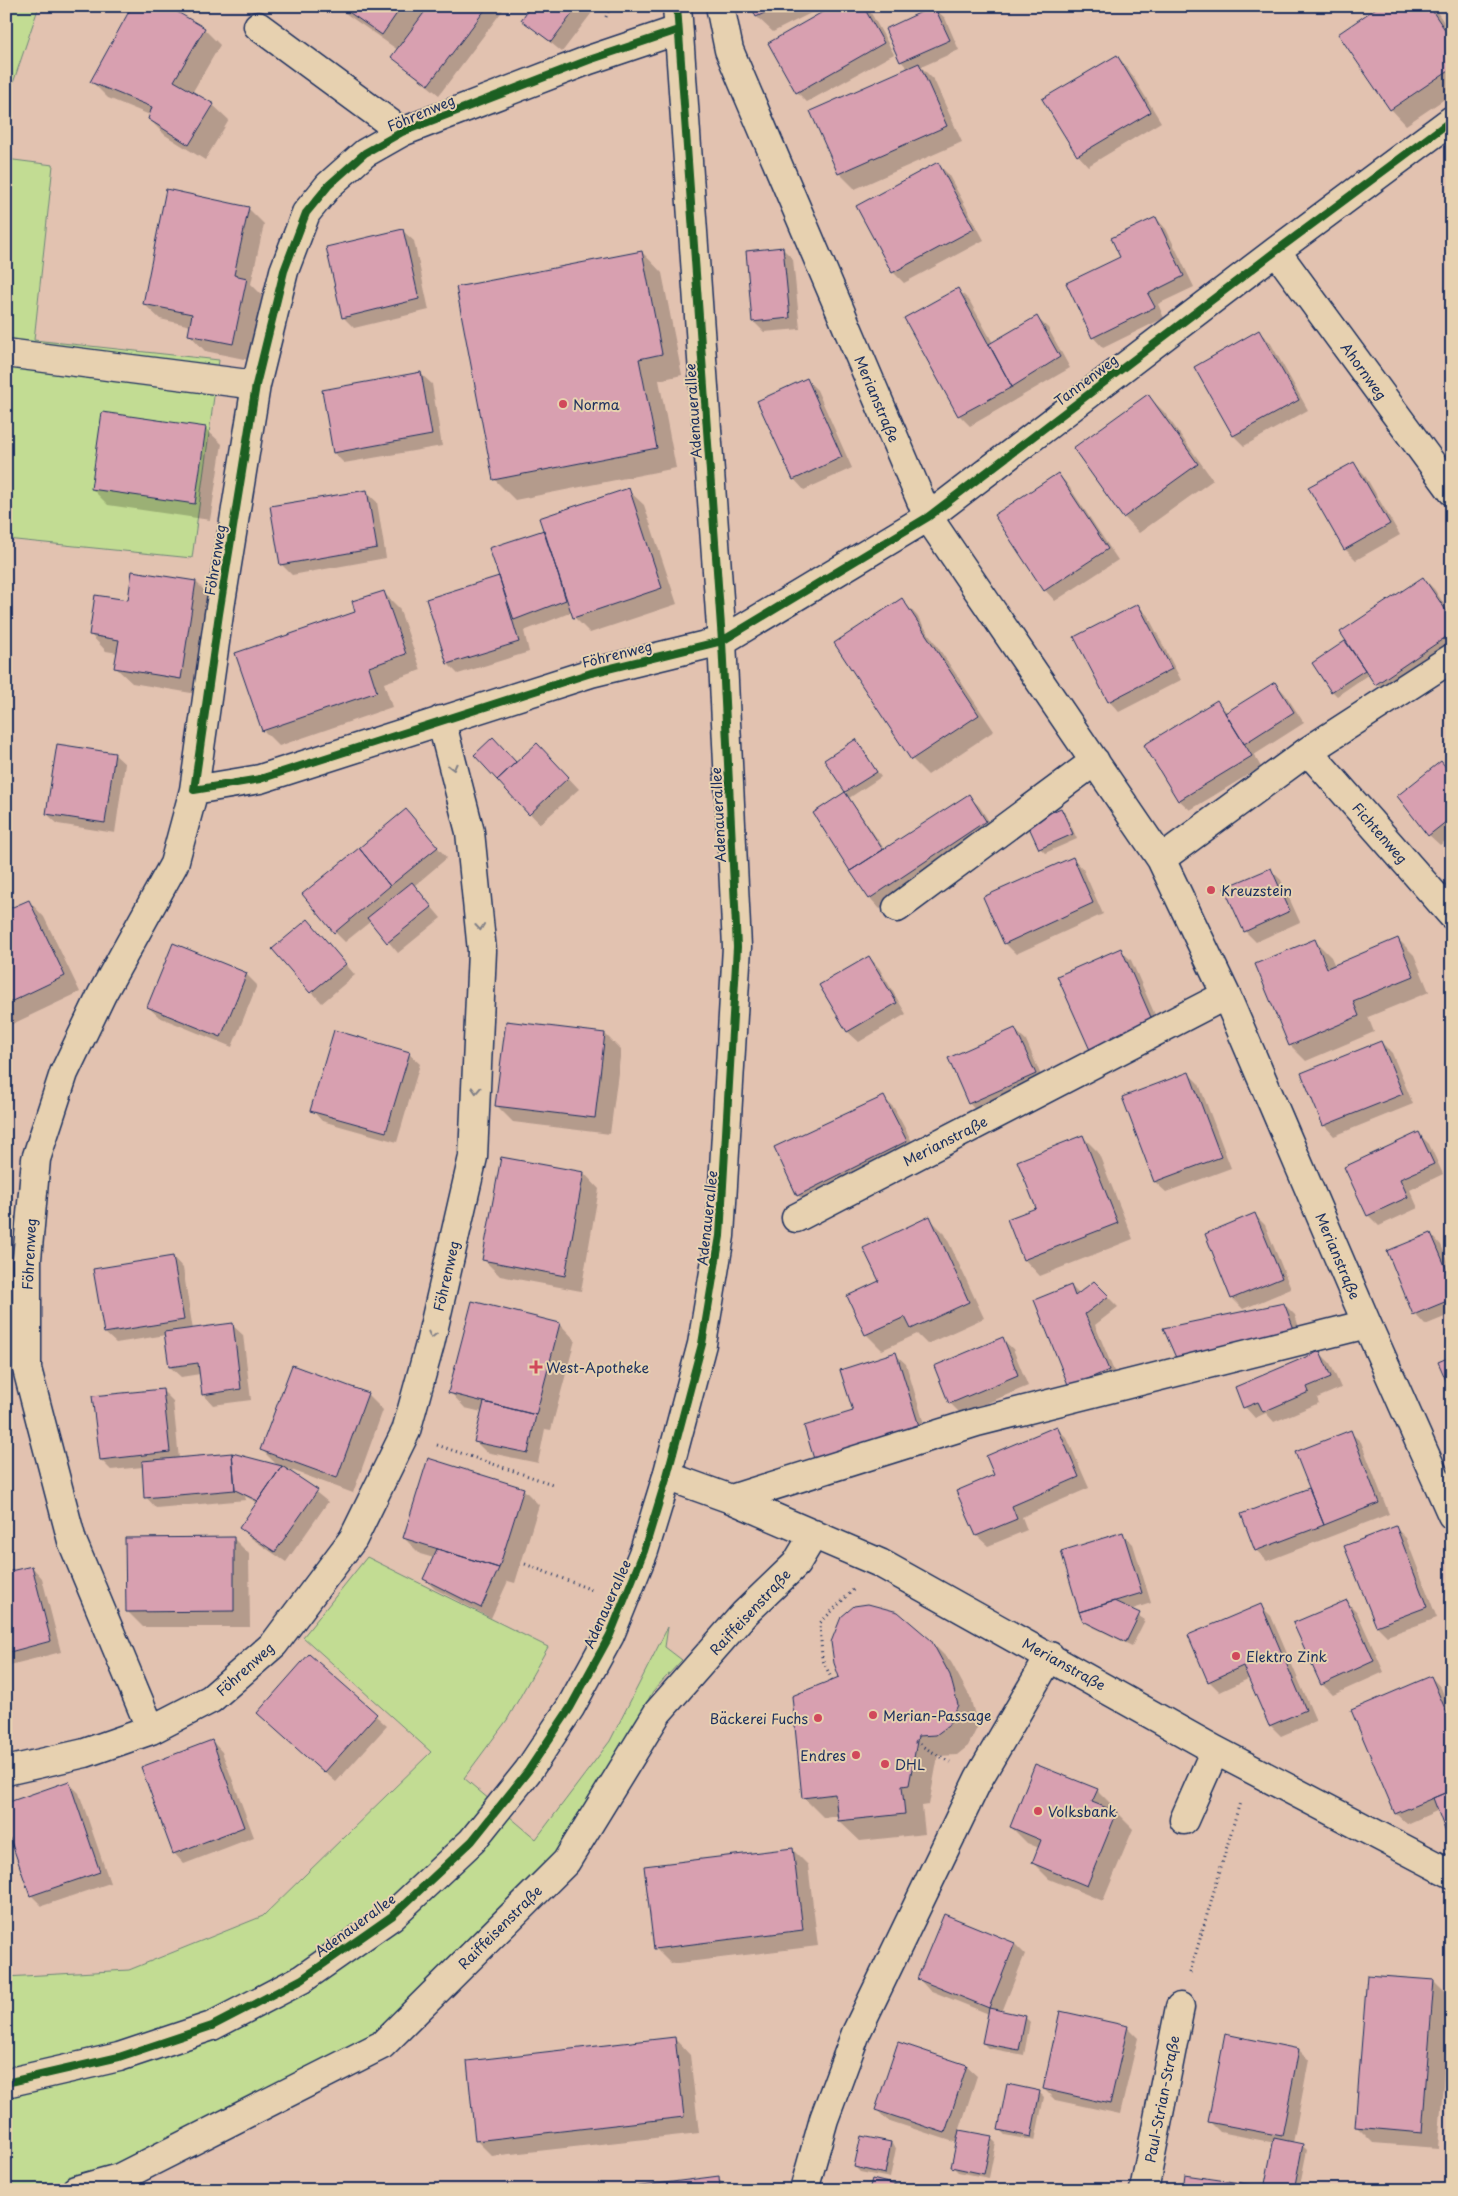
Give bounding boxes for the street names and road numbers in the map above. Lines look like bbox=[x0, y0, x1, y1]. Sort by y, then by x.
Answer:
street label: Föhrenweg bbox=[384, 89, 458, 137]
street label: Ahornweg bbox=[1336, 338, 1392, 404]
street label: Tannenweg bbox=[1050, 349, 1122, 411]
street label: Merianstraße bbox=[849, 352, 905, 446]
street label: Adenauerallee bbox=[679, 363, 707, 459]
street label: Föhrenweg bbox=[199, 523, 231, 597]
street label: Föhrenweg bbox=[580, 635, 654, 673]
street label: Adenauerallee bbox=[705, 767, 731, 863]
street label: Fichtenweg bbox=[1347, 798, 1413, 868]
street label: Merianstraße bbox=[899, 1111, 991, 1171]
street label: Adenauerallee bbox=[692, 1170, 722, 1266]
street label: Merianstraße bbox=[1310, 1209, 1366, 1303]
street label: Föhrenweg bbox=[17, 1218, 41, 1290]
street label: Föhrenweg bbox=[428, 1239, 464, 1313]
street label: Adenauerallee bbox=[578, 1556, 636, 1652]
street label: Raiffeisenstraße bbox=[704, 1564, 796, 1660]
street label: Merianstraße bbox=[1019, 1632, 1109, 1696]
street label: Föhrenweg bbox=[211, 1637, 279, 1701]
street label: Raiffeisenstraße bbox=[453, 1880, 547, 1974]
street label: Adenauerallee bbox=[310, 1889, 400, 1961]
street label: Paul-Strian-Straße bbox=[1139, 2034, 1185, 2164]

